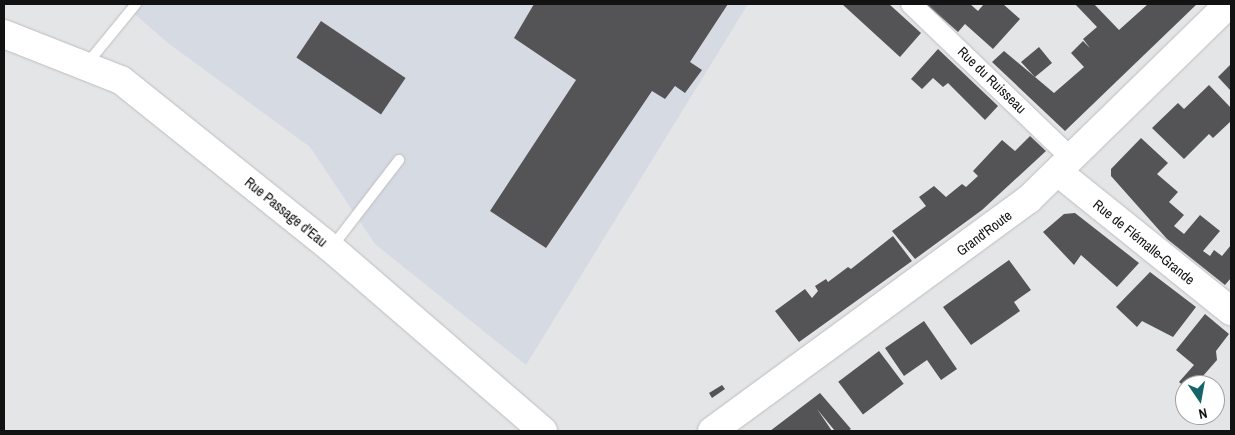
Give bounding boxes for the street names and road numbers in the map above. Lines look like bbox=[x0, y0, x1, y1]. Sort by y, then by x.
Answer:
street label: Rue du Ruisseau bbox=[954, 43, 1030, 117]
street label: Rue Passage d'Eau bbox=[241, 174, 331, 250]
street label: Rue de Flémalle-Grande bbox=[1090, 196, 1198, 288]
street label: Grand'Route bbox=[953, 207, 1015, 259]

